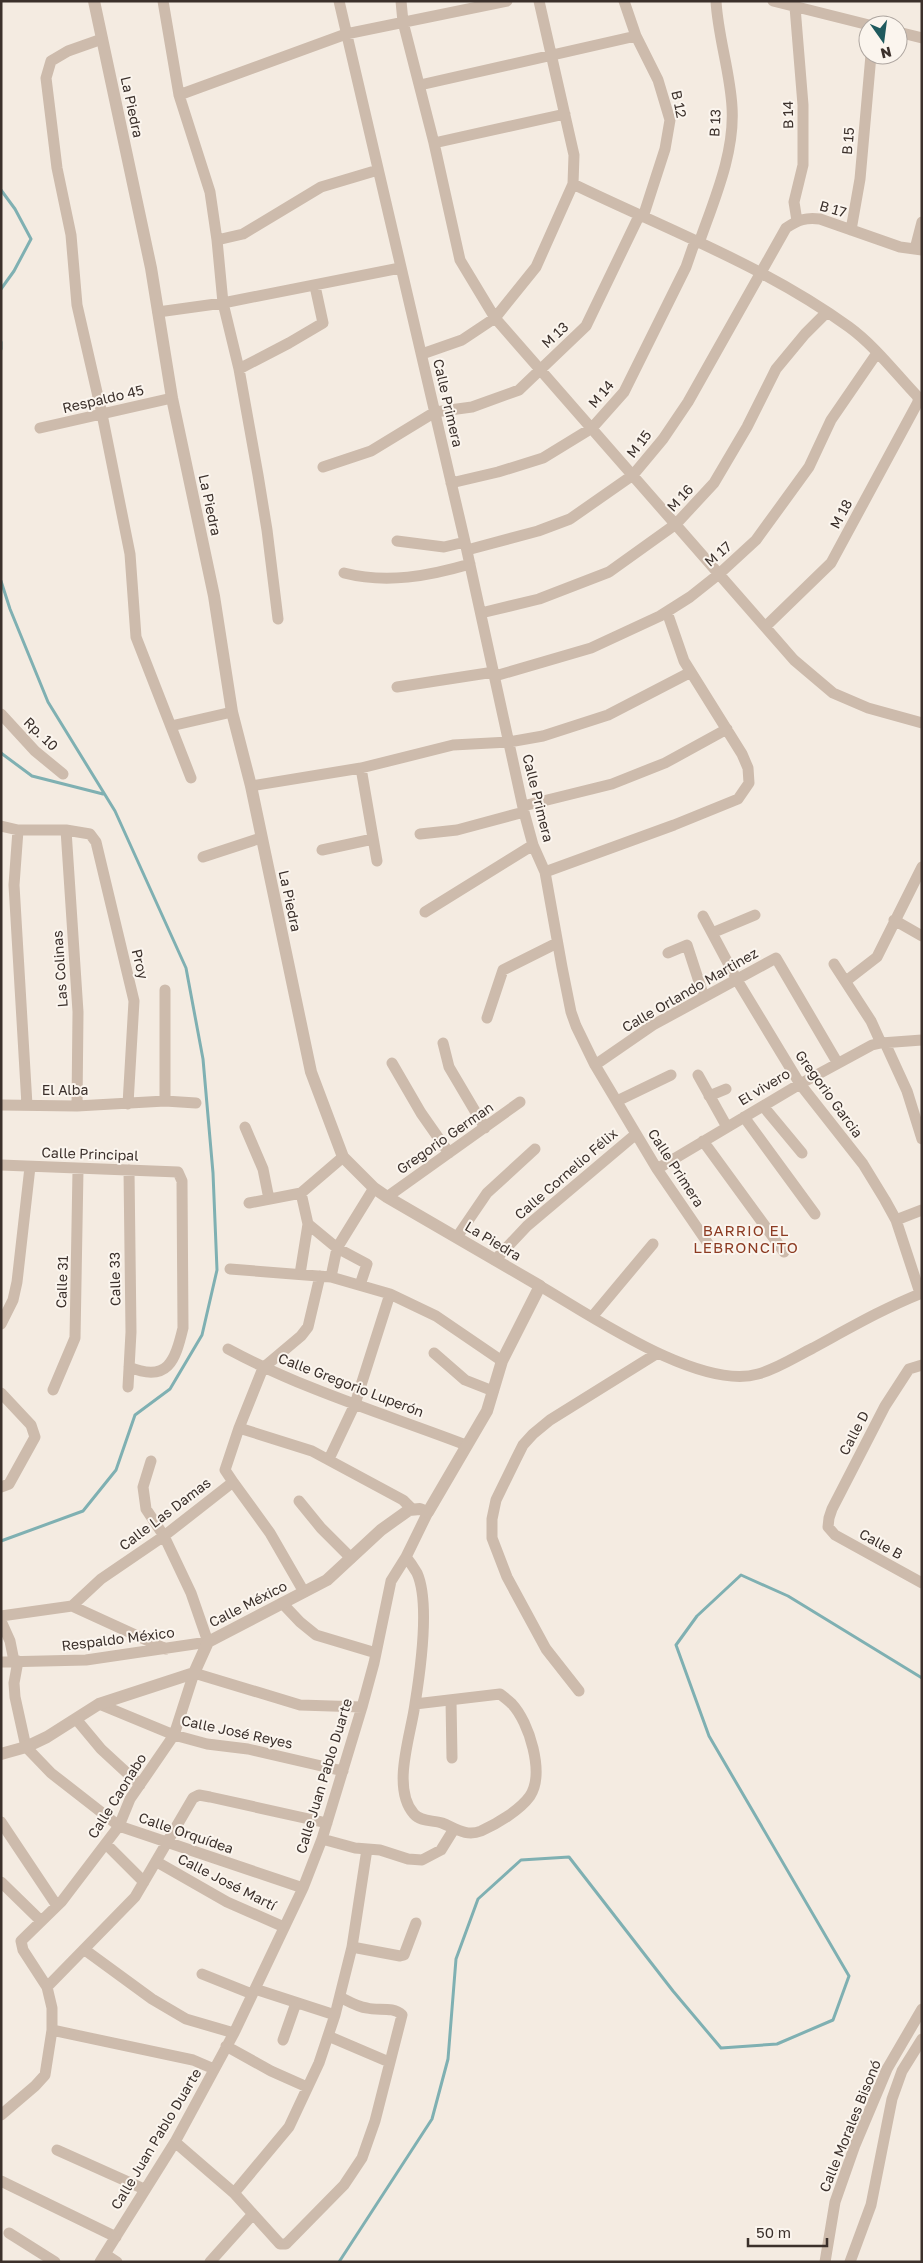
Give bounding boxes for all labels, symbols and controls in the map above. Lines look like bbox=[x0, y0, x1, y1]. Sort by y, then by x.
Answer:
north arrow bbox=[858, 15, 908, 65]
text: N bbox=[879, 44, 893, 63]
street label: La Piedra bbox=[118, 75, 147, 139]
street label: B 12 bbox=[668, 89, 691, 119]
street label: B 14 bbox=[779, 101, 796, 129]
street label: B 13 bbox=[705, 109, 724, 137]
street label: B 15 bbox=[838, 126, 857, 156]
street label: B 17 bbox=[818, 197, 849, 220]
street label: M 13 bbox=[538, 318, 572, 351]
street label: Calle Primera bbox=[430, 357, 467, 449]
street label: M 14 bbox=[584, 376, 617, 411]
street label: Respaldo 45 bbox=[61, 381, 145, 416]
street label: M 15 bbox=[623, 426, 655, 461]
street label: La Piedra bbox=[196, 473, 225, 537]
street label: M 16 bbox=[663, 481, 696, 515]
street label: M 18 bbox=[826, 496, 855, 531]
street label: M 17 bbox=[701, 537, 734, 570]
street label: Rp. 10 bbox=[21, 713, 62, 754]
street label: Calle Primera bbox=[519, 752, 558, 844]
street label: La Piedra bbox=[276, 869, 305, 933]
street label: Las Colinas bbox=[48, 930, 71, 1008]
street label: Calle Orlando Martinez bbox=[619, 944, 761, 1035]
street label: Proy bbox=[129, 947, 152, 981]
street label: Gregorio Garcia bbox=[792, 1047, 867, 1141]
street label: El vivero bbox=[735, 1064, 793, 1109]
street label: El Alba bbox=[42, 1081, 88, 1098]
street label: Gregorio German bbox=[393, 1098, 496, 1177]
street label: Calle Cornelio Félix bbox=[511, 1124, 621, 1223]
street label: Calle Primera bbox=[645, 1125, 708, 1210]
street label: Calle Principal bbox=[41, 1143, 139, 1164]
street label: La Piedra bbox=[462, 1217, 524, 1264]
district label: BARRIO EL LEBRONCITO bbox=[693, 1221, 799, 1256]
street label: Calle 33 bbox=[106, 1252, 123, 1306]
street label: Calle 31 bbox=[52, 1255, 71, 1309]
street label: Calle Gregorio Luperón bbox=[276, 1349, 426, 1420]
street label: Calle D bbox=[835, 1408, 872, 1458]
street label: Calle Las Damas bbox=[116, 1474, 214, 1554]
street label: Calle B bbox=[856, 1525, 906, 1562]
street label: Calle México bbox=[206, 1577, 290, 1630]
street label: Respaldo México bbox=[60, 1623, 175, 1654]
street label: Calle Juan Pablo Duarte bbox=[292, 1696, 355, 1856]
street label: Calle José Reyes bbox=[180, 1711, 294, 1752]
street label: Calle Caonabo bbox=[84, 1750, 150, 1841]
street label: Calle Orquídea bbox=[137, 1808, 236, 1857]
street label: Calle José Martí bbox=[175, 1849, 280, 1914]
street label: Calle Morales Bisonó bbox=[815, 2057, 884, 2194]
street label: Calle Juan Pablo Duarte bbox=[107, 2065, 204, 2212]
scale bar bbox=[748, 2216, 827, 2248]
text: 50 m bbox=[756, 2223, 791, 2241]

